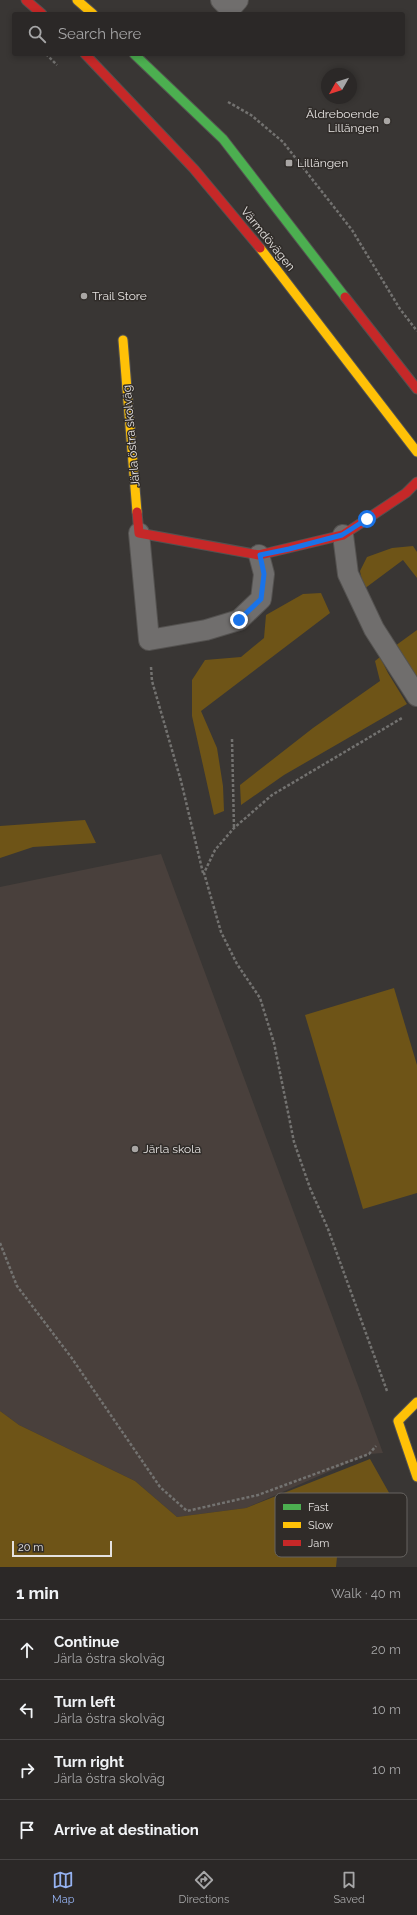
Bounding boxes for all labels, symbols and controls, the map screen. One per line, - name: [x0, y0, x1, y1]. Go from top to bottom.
- search box: [12, 12, 405, 56]
- icon: search: [26, 23, 48, 45]
- text: Search here: [58, 25, 141, 43]
- north arrow: [321, 68, 357, 104]
- place label: Äldreboende Lillängen: [306, 107, 379, 135]
- marker: Äldreboende Lillängen: [382, 116, 392, 126]
- place label: Lillängen: [297, 156, 348, 170]
- marker: Lillängen: [284, 158, 294, 168]
- street label: Värmdövägen: [238, 204, 298, 274]
- place label: Trail Store: [92, 289, 147, 303]
- marker: Trail Store: [79, 291, 89, 301]
- street label: Järla östra skolväg: [120, 384, 142, 488]
- route start: [358, 510, 376, 528]
- route end: [230, 611, 248, 629]
- place label: Järla skola: [143, 1142, 201, 1156]
- marker: Järla skola: [130, 1144, 140, 1154]
- legend: [275, 1493, 407, 1557]
- text: Fast: [308, 1501, 329, 1514]
- text: Slow: [308, 1519, 333, 1532]
- text: Jam: [308, 1537, 329, 1550]
- scale bar: [12, 1539, 112, 1558]
- text: 20 m: [18, 1541, 43, 1554]
- text: 1 min: [16, 1583, 59, 1603]
- text: Walk · 40 m: [331, 1586, 401, 1601]
- text: Continue: [54, 1633, 119, 1651]
- icon: ahead: [16, 1639, 38, 1661]
- text: 20 m: [371, 1642, 401, 1657]
- text: Järla östra skolväg: [54, 1651, 165, 1666]
- text: Turn left: [54, 1693, 115, 1711]
- icon: left: [16, 1699, 38, 1721]
- text: 10 m: [372, 1702, 401, 1717]
- text: Järla östra skolväg: [54, 1711, 165, 1726]
- text: Turn right: [54, 1753, 124, 1771]
- icon: right: [16, 1759, 38, 1781]
- text: 10 m: [372, 1762, 401, 1777]
- text: Järla östra skolväg: [54, 1771, 165, 1786]
- icon: arrive: [16, 1819, 38, 1841]
- text: Arrive at destination: [54, 1821, 199, 1839]
- tab: Map: [52, 1869, 74, 1906]
- tab: Directions: [179, 1869, 229, 1906]
- tab: Saved: [333, 1869, 365, 1906]

